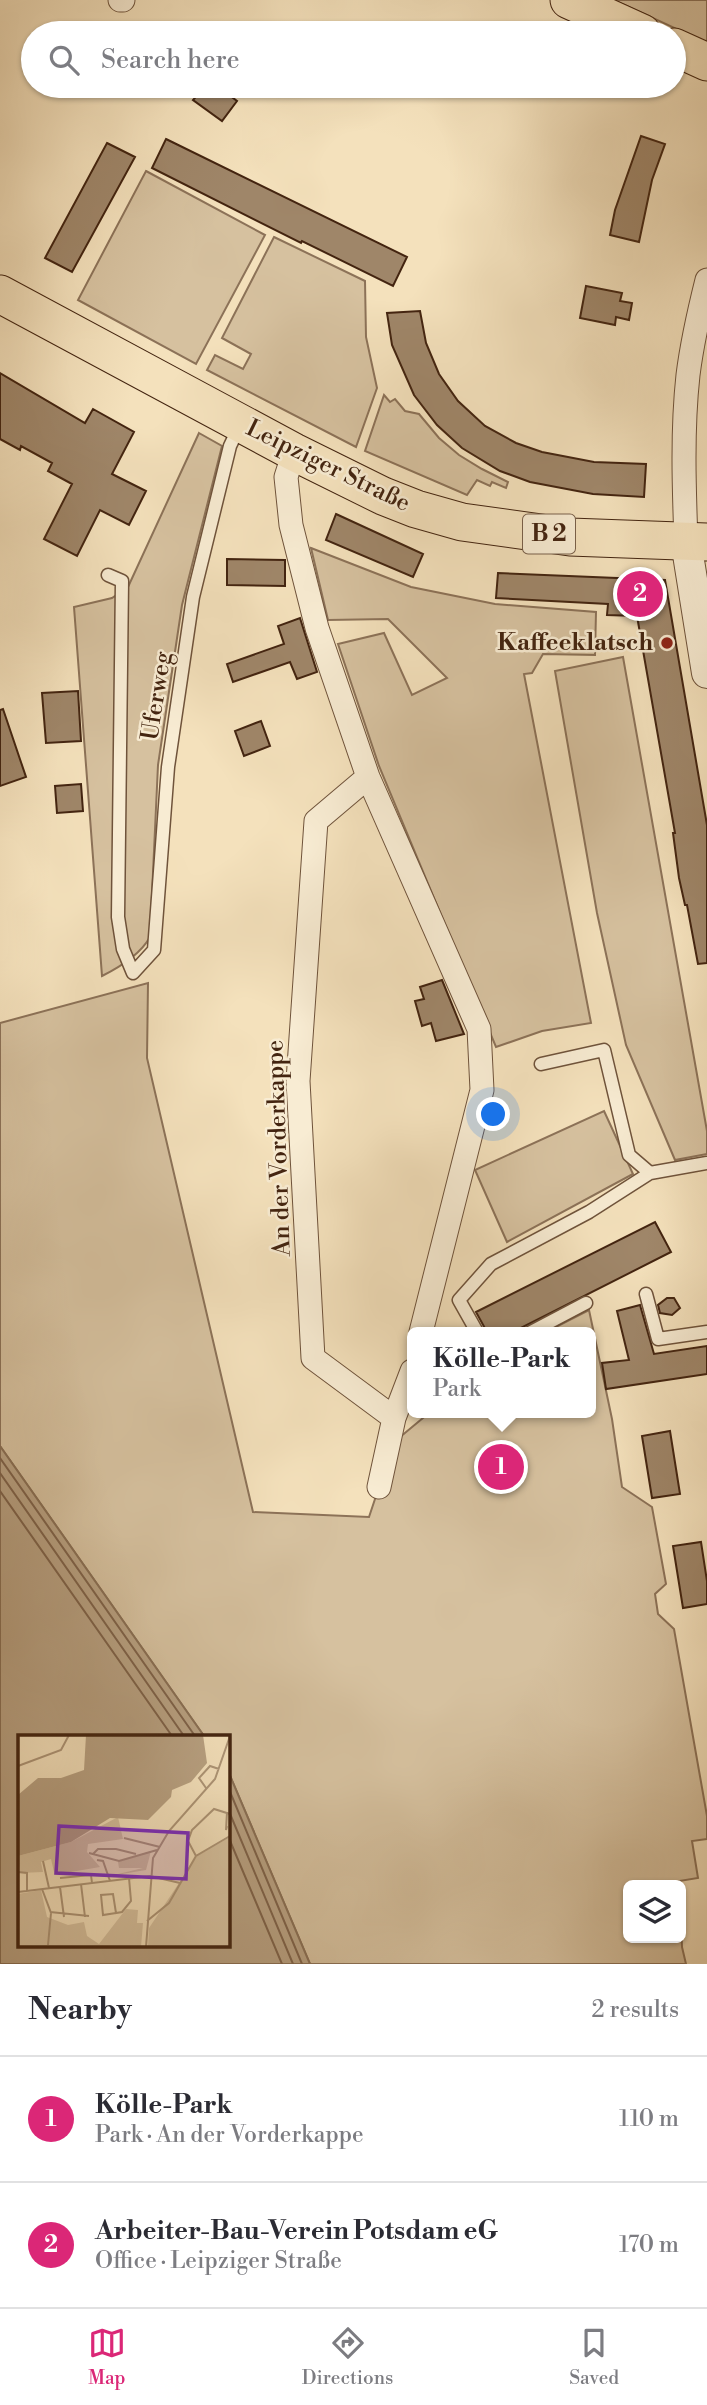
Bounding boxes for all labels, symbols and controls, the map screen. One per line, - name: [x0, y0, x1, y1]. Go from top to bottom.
- search box: [21, 21, 686, 98]
- icon: search: [45, 41, 83, 79]
- text: Search here: [101, 44, 240, 76]
- street label: Leipziger Straße: [241, 413, 415, 519]
- road number: B 2: [523, 514, 575, 554]
- pin: 2: [617, 568, 663, 620]
- place label: Kaffeeklatsch: [497, 628, 653, 658]
- marker: Kaffeeklatsch: [659, 635, 675, 651]
- street label: Uferweg: [135, 649, 179, 743]
- street label: An der Vorderkappe: [260, 1039, 298, 1258]
- your location: [476, 1097, 510, 1131]
- popup: [407, 1327, 596, 1418]
- text: Kölle-Park: [433, 1343, 570, 1375]
- text: Park: [433, 1375, 481, 1403]
- pin: 1: [478, 1441, 524, 1493]
- inset map: [18, 1735, 229, 1946]
- map controls: [623, 1880, 686, 1943]
- button: layers: [623, 1880, 686, 1943]
- text: Nearby: [28, 1991, 132, 2029]
- text: 2 results: [592, 1996, 679, 2024]
- text: Kölle-Park: [95, 2089, 232, 2121]
- text: 1: [45, 2105, 57, 2133]
- text: 110 m: [619, 2105, 679, 2133]
- text: Park · An der Vorderkappe: [95, 2121, 364, 2149]
- text: Arbeiter-Bau-Verein Potsdam eG: [95, 2215, 498, 2247]
- text: 2: [44, 2231, 58, 2259]
- text: 170 m: [619, 2231, 679, 2259]
- text: Office · Leipziger Straße: [95, 2247, 342, 2275]
- tab: Map: [88, 2324, 126, 2390]
- tab: Directions: [302, 2324, 393, 2390]
- tab: Saved: [569, 2324, 619, 2390]

